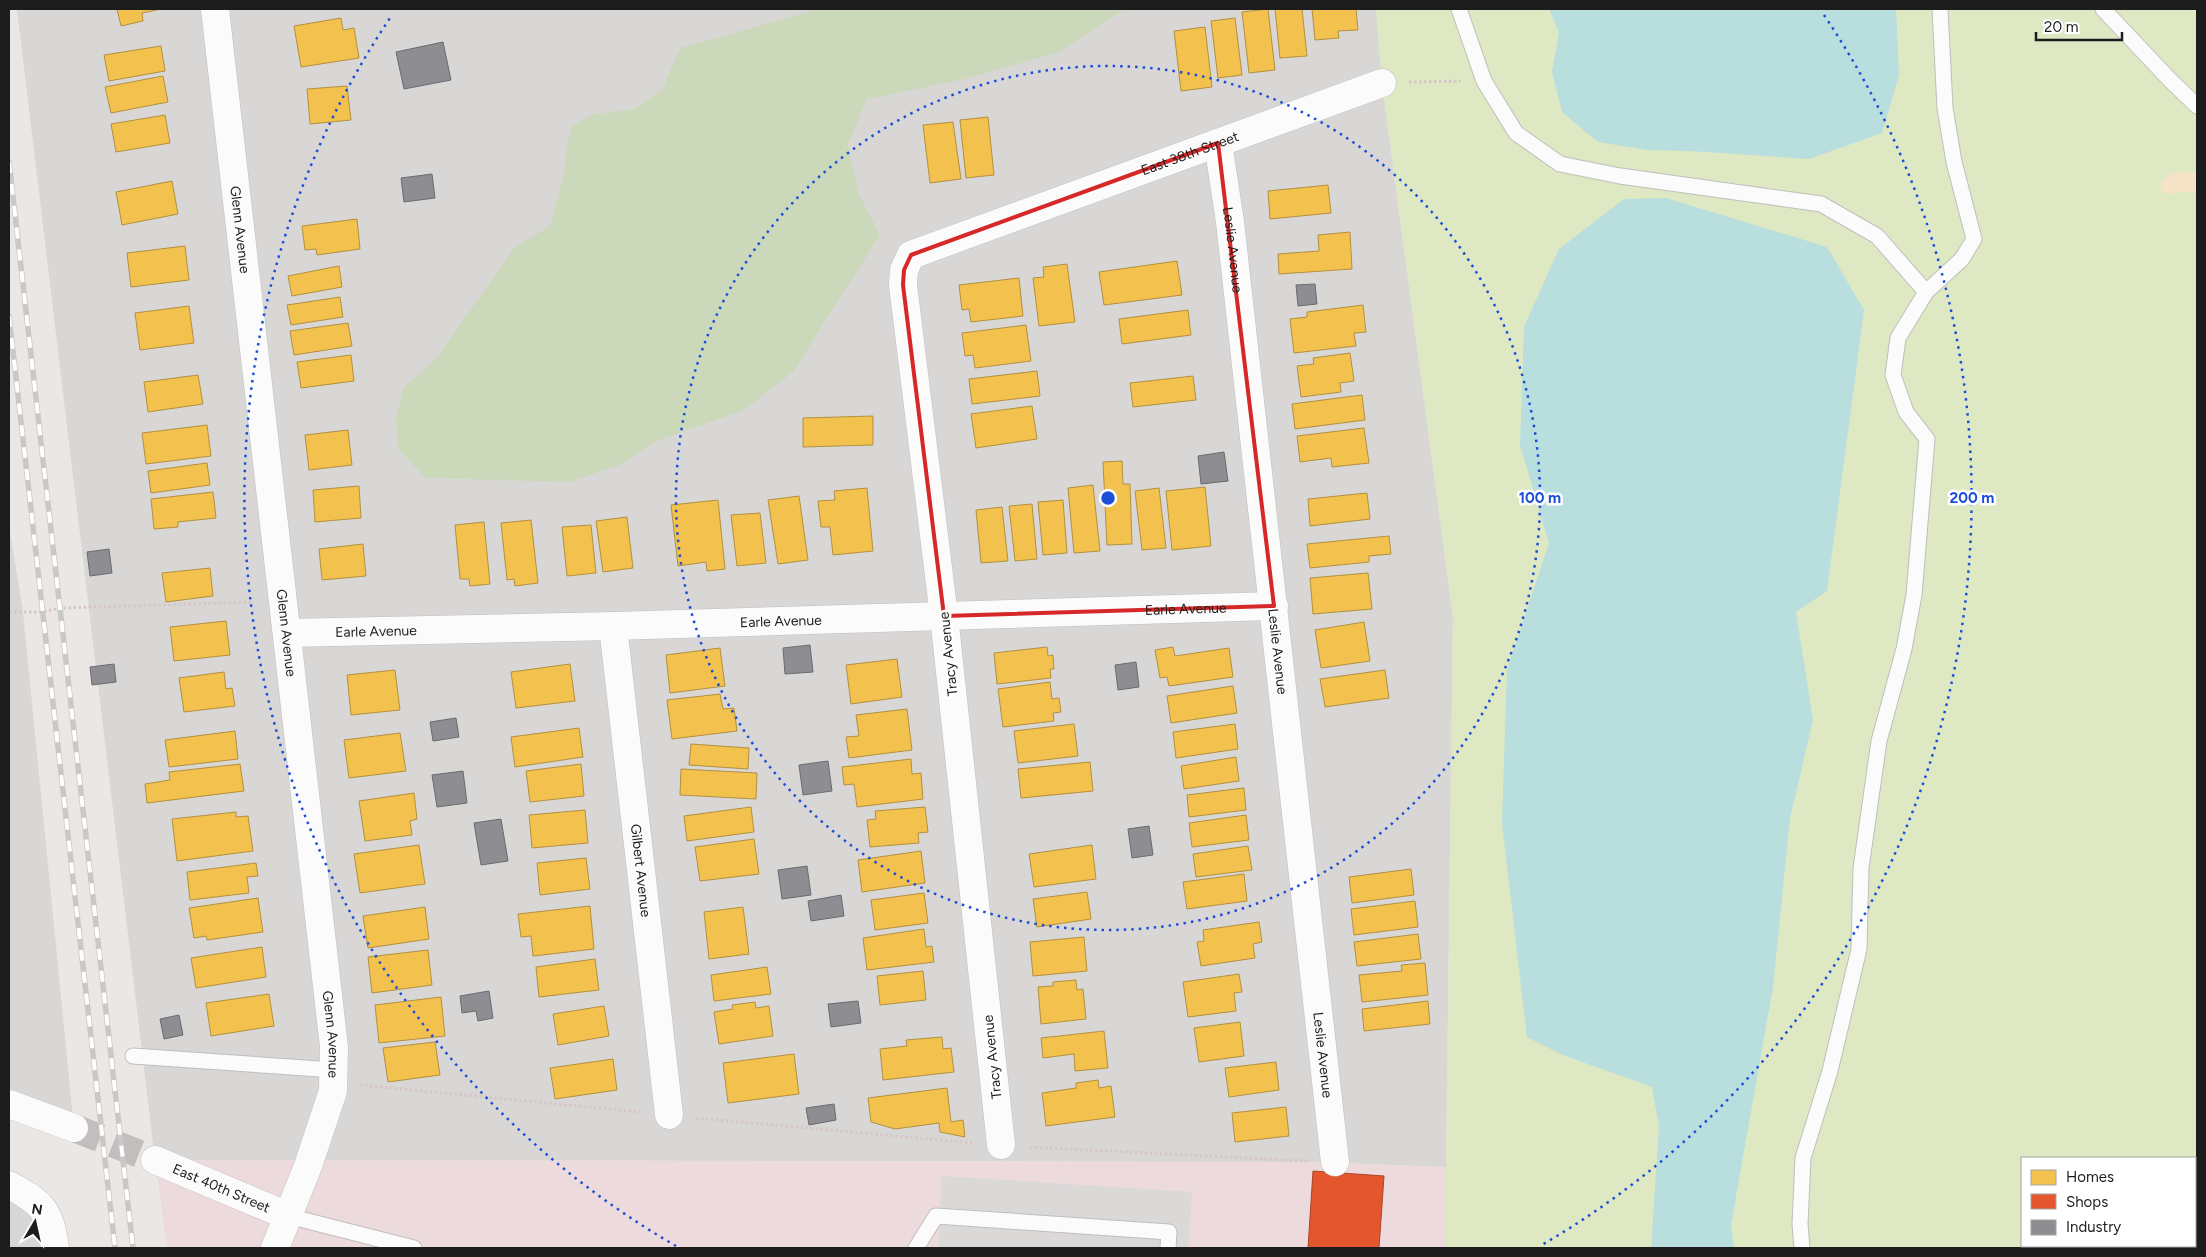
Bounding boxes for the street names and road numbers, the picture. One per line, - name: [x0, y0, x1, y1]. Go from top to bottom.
- street label: East 38th Street: [1139, 128, 1241, 179]
- street label: Glenn Avenue: [226, 185, 253, 275]
- street label: Leslie Avenue: [1219, 206, 1246, 294]
- street label: Glenn Avenue: [273, 588, 300, 678]
- street label: Earle Avenue: [1145, 599, 1227, 619]
- street label: Leslie Avenue: [1264, 608, 1291, 696]
- street label: Tracy Avenue: [936, 611, 961, 697]
- street label: Earle Avenue: [740, 612, 822, 631]
- street label: Earle Avenue: [335, 622, 417, 641]
- street label: Gilbert Avenue: [627, 823, 654, 918]
- street label: Glenn Avenue: [319, 990, 342, 1079]
- street label: Leslie Avenue: [1309, 1011, 1336, 1099]
- street label: Tracy Avenue: [980, 1014, 1005, 1100]
- street label: East 40th Street: [170, 1160, 273, 1216]

